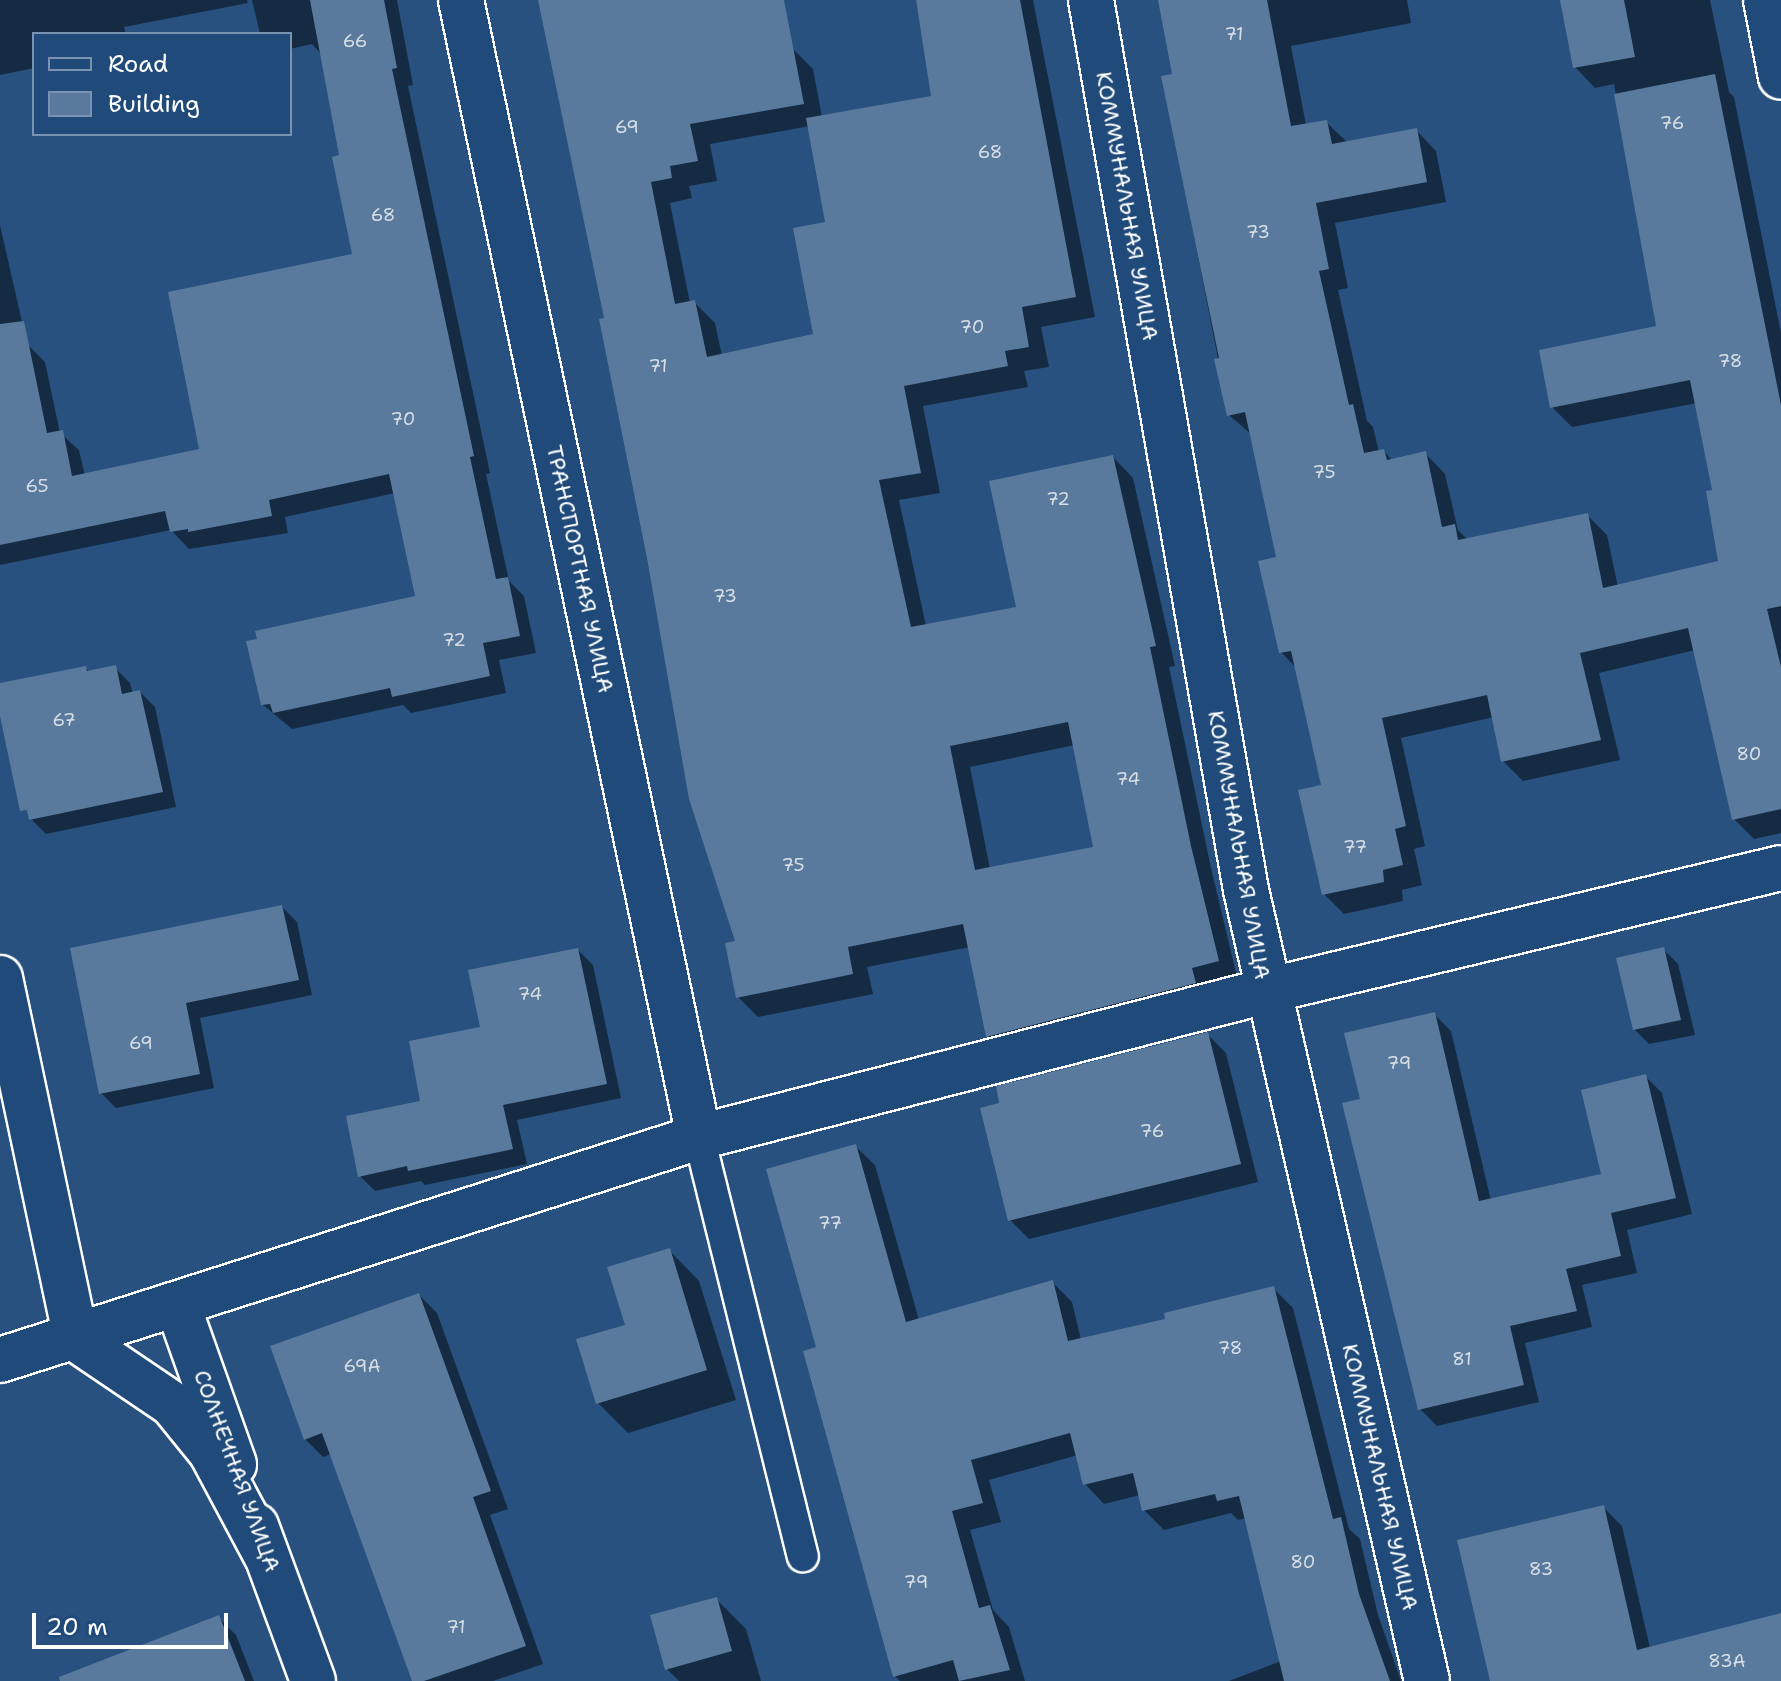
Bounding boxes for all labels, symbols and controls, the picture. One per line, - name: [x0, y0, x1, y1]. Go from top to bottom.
- house number: 71: [1224, 23, 1244, 45]
- house number: 66: [343, 30, 367, 52]
- legend: [32, 32, 292, 136]
- text: Road: [108, 48, 168, 80]
- street label: КОММУНАЛЬНАЯ УЛИЦА: [1090, 69, 1164, 343]
- text: Building: [108, 88, 200, 120]
- house number: 76: [1660, 112, 1684, 134]
- house number: 69: [615, 116, 639, 138]
- house number: 68: [978, 141, 1002, 163]
- house number: 68: [371, 204, 395, 226]
- house number: 73: [1246, 221, 1270, 243]
- house number: 70: [960, 316, 984, 338]
- house number: 78: [1718, 350, 1742, 372]
- house number: 71: [648, 355, 668, 377]
- house number: 70: [391, 408, 415, 430]
- street label: ТРАНСПОРТНАЯ УЛИЦА: [541, 443, 619, 695]
- house number: 75: [1313, 461, 1335, 483]
- house number: 65: [26, 475, 48, 497]
- house number: 72: [1046, 488, 1070, 510]
- house number: 73: [713, 585, 737, 607]
- house number: 72: [442, 629, 466, 651]
- street label: КОММУНАЛЬНАЯ УЛИЦА: [1202, 708, 1276, 982]
- house number: 67: [52, 709, 76, 731]
- house number: 80: [1737, 743, 1761, 765]
- house number: 74: [1116, 768, 1140, 790]
- house number: 77: [1343, 836, 1367, 858]
- house number: 75: [782, 854, 804, 876]
- house number: 74: [518, 983, 542, 1005]
- house number: 69: [129, 1032, 153, 1054]
- house number: 79: [1387, 1052, 1411, 1074]
- house number: 76: [1140, 1120, 1164, 1142]
- house number: 77: [818, 1212, 842, 1234]
- house number: 78: [1218, 1337, 1242, 1359]
- street label: КОММУНАЛЬНАЯ УЛИЦА: [1336, 1341, 1424, 1613]
- house number: 81: [1452, 1348, 1472, 1370]
- house number: 69А: [344, 1355, 380, 1377]
- street label: СОЛНЕЧНАЯ УЛИЦА: [188, 1366, 286, 1576]
- house number: 80: [1291, 1551, 1315, 1573]
- house number: 83: [1529, 1558, 1553, 1580]
- house number: 79: [904, 1571, 928, 1593]
- scale bar: [36, 1597, 232, 1647]
- text: 20 m: [46, 1611, 108, 1643]
- house number: 71: [446, 1616, 466, 1638]
- house number: 83А: [1708, 1650, 1746, 1672]

